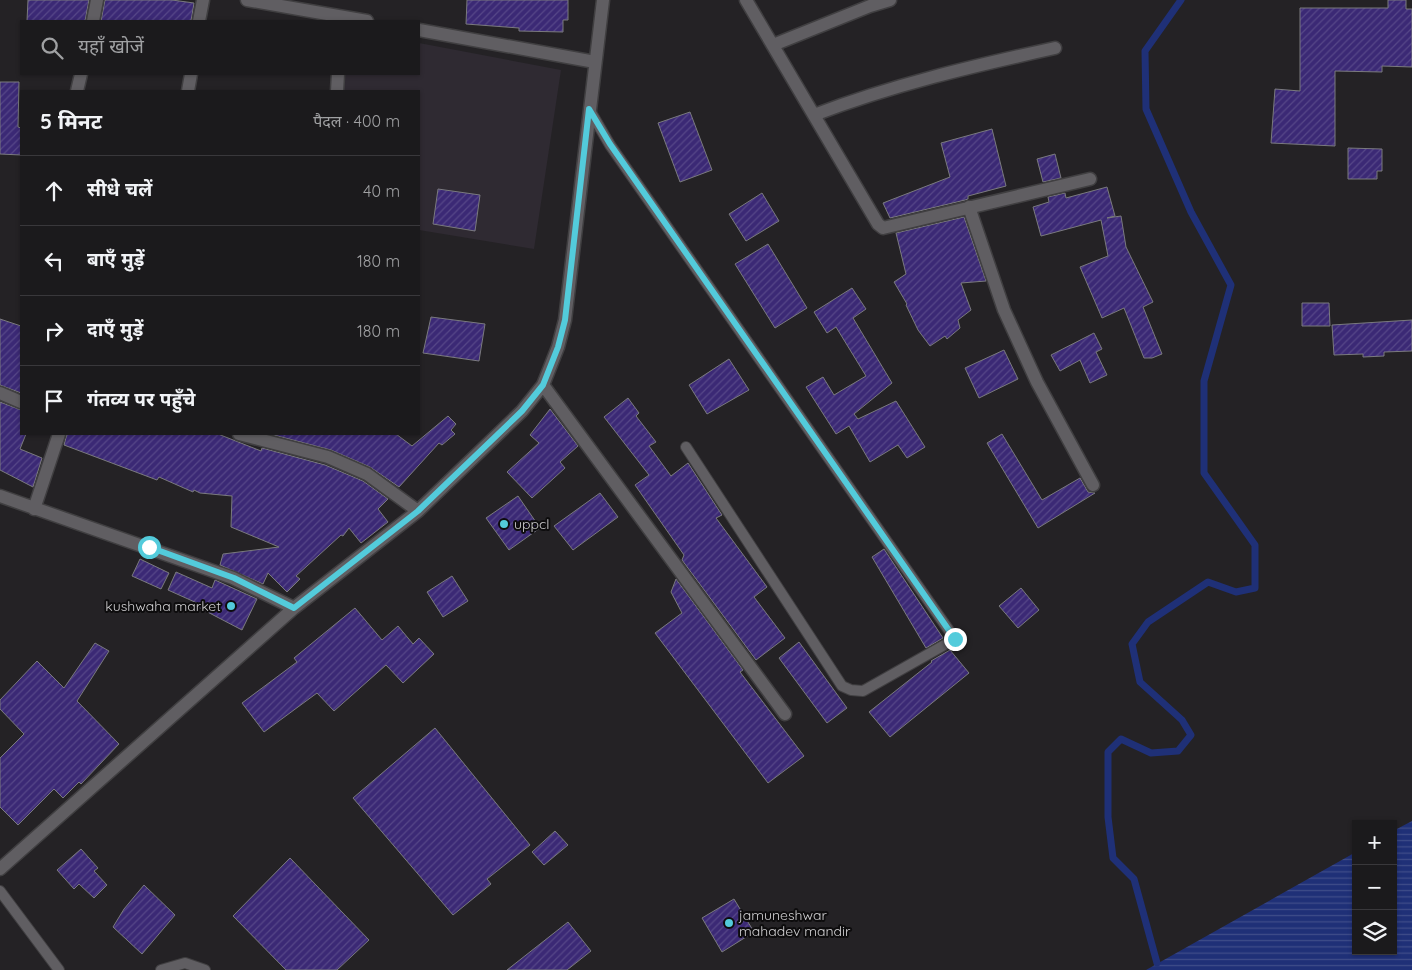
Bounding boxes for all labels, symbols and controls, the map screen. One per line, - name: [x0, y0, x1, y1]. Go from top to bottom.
- search box: [20, 20, 420, 75]
- icon: search: [38, 34, 66, 62]
- text: यहाँ खोजें: [78, 34, 144, 58]
- text: 5 मिनट: [40, 108, 102, 134]
- text: पैदल · 400 m: [313, 111, 400, 131]
- icon: ahead: [40, 177, 68, 205]
- text: सीधे चलें: [87, 177, 152, 201]
- text: 40 m: [363, 181, 400, 201]
- icon: left: [40, 247, 68, 275]
- text: बाएँ मुड़ें: [87, 247, 144, 271]
- text: 180 m: [357, 251, 400, 271]
- icon: right: [40, 317, 68, 345]
- text: दाएँ मुड़ें: [87, 317, 143, 341]
- text: 180 m: [357, 321, 400, 341]
- icon: arrive: [40, 387, 68, 415]
- text: गंतव्य पर पहुँचे: [87, 387, 195, 411]
- place label: uppcl: [514, 515, 549, 533]
- marker: uppcl: [498, 518, 510, 530]
- route start: [138, 536, 161, 559]
- place label: kushwaha market: [105, 597, 221, 615]
- marker: kushwaha market: [225, 600, 237, 612]
- route end: [944, 628, 967, 651]
- map controls: [1352, 820, 1397, 955]
- button: +: [1352, 820, 1397, 865]
- button: −: [1352, 865, 1397, 910]
- place label: jamuneshwar mahadev mandir: [738, 906, 851, 940]
- button: layers: [1352, 910, 1397, 955]
- marker: jamuneshwar mahadev mandir: [723, 917, 735, 929]

